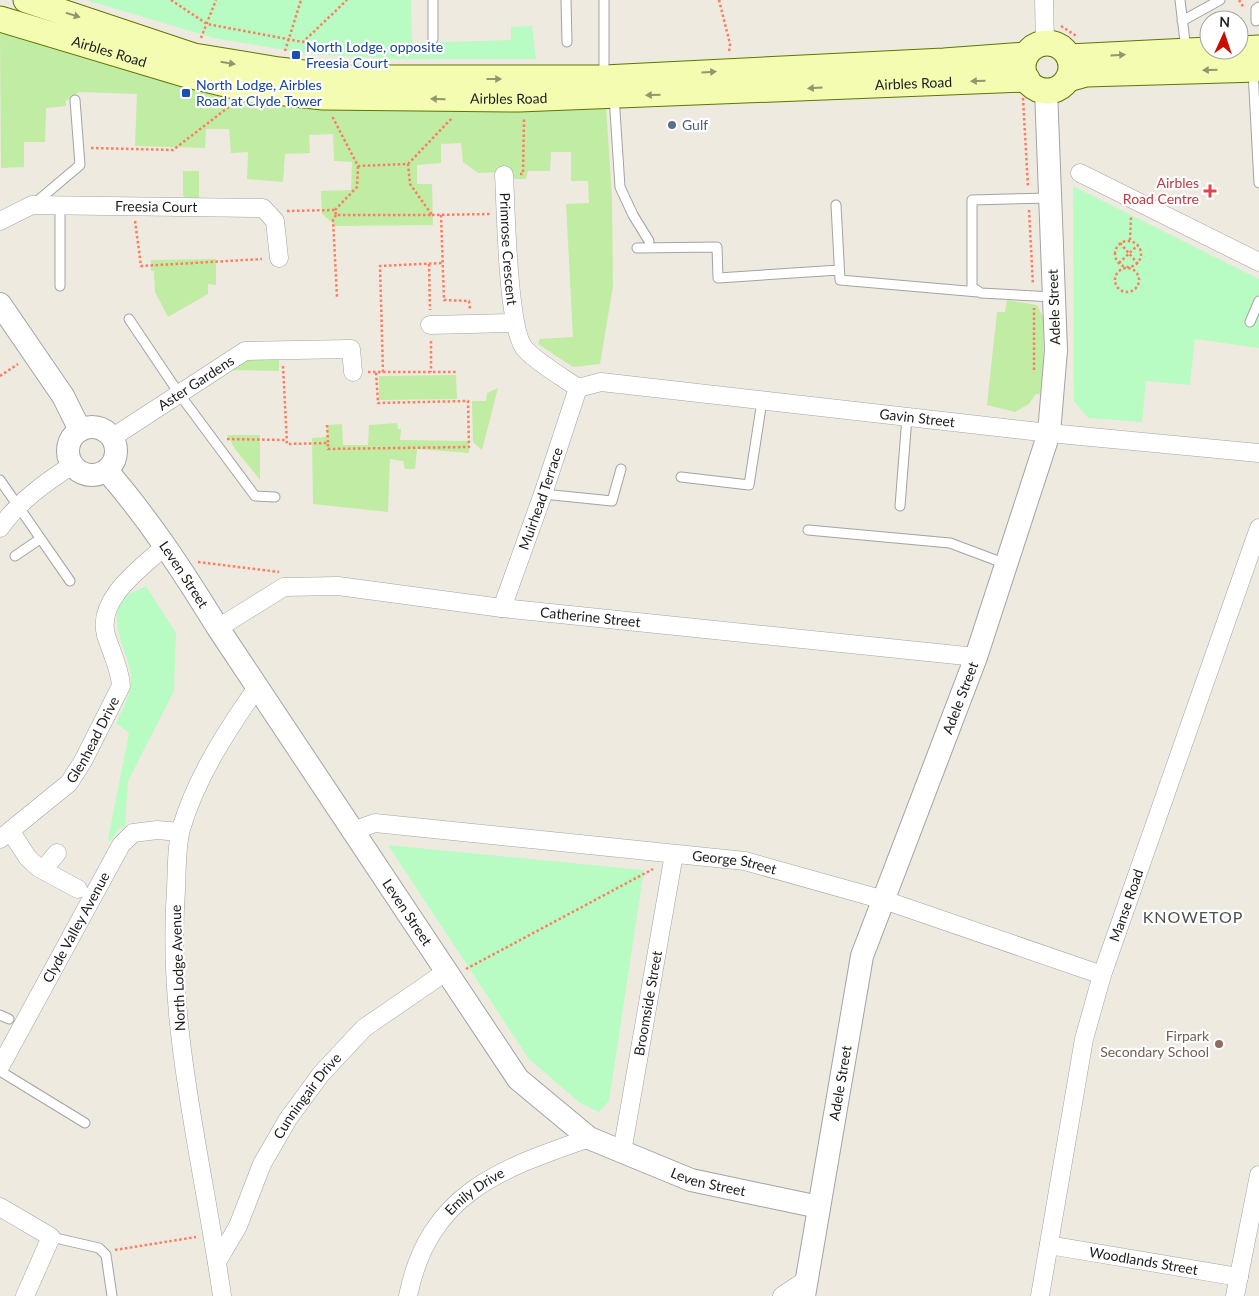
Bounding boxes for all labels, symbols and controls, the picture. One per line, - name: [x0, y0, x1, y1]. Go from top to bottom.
- north arrow: [1199, 10, 1249, 60]
- one-way arrow: [65, 12, 80, 20]
- text: N: [1219, 13, 1231, 30]
- street label: Airbles Road: [70, 32, 149, 70]
- place label: North Lodge, opposite Freesia Court: [306, 38, 443, 71]
- marker: North Lodge, opposite Freesia Court: [290, 49, 302, 61]
- one-way arrow: [1110, 50, 1126, 58]
- one-way arrow: [220, 59, 236, 67]
- one-way arrow: [1202, 67, 1218, 75]
- one-way arrow: [701, 68, 717, 76]
- street label: Airbles Road: [875, 73, 952, 93]
- one-way arrow: [487, 75, 503, 83]
- place label: North Lodge, Airbles Road at Clyde Tower: [196, 76, 322, 109]
- one-way arrow: [970, 77, 986, 85]
- one-way arrow: [807, 85, 823, 93]
- marker: North Lodge, Airbles Road at Clyde Tower: [180, 87, 192, 99]
- street label: Airbles Road: [470, 89, 548, 107]
- one-way arrow: [645, 91, 661, 99]
- one-way arrow: [430, 95, 446, 103]
- place label: Gulf: [682, 116, 708, 133]
- marker: Gulf: [666, 119, 678, 131]
- place label: Airbles Road Centre: [1123, 174, 1199, 207]
- marker: Airbles Road Centre: [1203, 184, 1217, 198]
- street label: Primrose Crescent: [497, 192, 521, 306]
- street label: Freesia Court: [115, 197, 197, 215]
- street label: Adele Street: [1044, 269, 1063, 345]
- street label: Aster Gardens: [154, 352, 237, 414]
- street label: Gavin Street: [879, 405, 956, 430]
- street label: Muirhead Terrace: [515, 445, 566, 552]
- street label: Leven Street: [156, 537, 212, 611]
- street label: Catherine Street: [539, 603, 641, 630]
- street label: Adele Street: [938, 659, 981, 736]
- street label: Glenhead Drive: [62, 694, 122, 786]
- street label: George Street: [691, 847, 779, 877]
- street label: Manse Road: [1105, 867, 1147, 944]
- street label: Clyde Valley Avenue: [39, 869, 113, 986]
- street label: Leven Street: [379, 875, 436, 949]
- street label: North Lodge Avenue: [167, 905, 188, 1031]
- district label: KNOWETOP: [1143, 907, 1243, 926]
- street label: Broomside Street: [630, 949, 665, 1057]
- place label: Firpark Secondary School: [1100, 1027, 1210, 1060]
- marker: Firpark Secondary School: [1213, 1038, 1225, 1050]
- street label: Adele Street: [825, 1044, 855, 1122]
- street label: Cunningair Drive: [269, 1049, 344, 1142]
- street label: Emily Drive: [441, 1164, 507, 1218]
- street label: Leven Street: [668, 1164, 747, 1199]
- street label: Woodlands Street: [1088, 1243, 1199, 1278]

